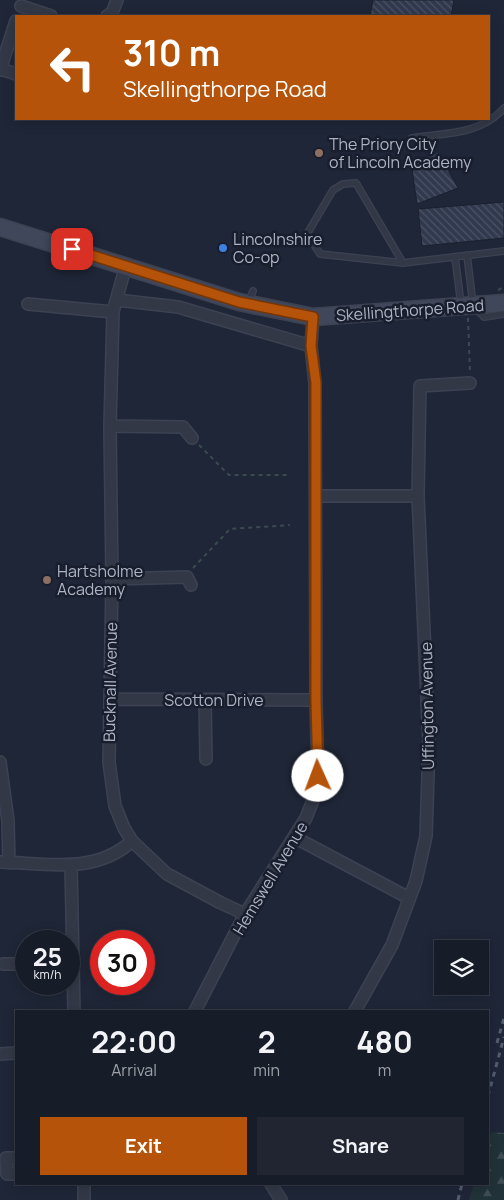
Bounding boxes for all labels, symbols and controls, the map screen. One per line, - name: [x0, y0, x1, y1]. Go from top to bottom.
- text: 310 m: [123, 29, 220, 77]
- icon: left: [40, 35, 105, 100]
- text: Skellingthorpe Road: [123, 74, 327, 104]
- place label: The Priory City of Lincoln Academy: [329, 133, 472, 173]
- marker: The Priory City of Lincoln Academy: [313, 147, 325, 159]
- pin: [51, 228, 93, 270]
- place label: Lincolnshire Co-op: [233, 228, 322, 268]
- icon: arrive: [58, 235, 86, 263]
- marker: Lincolnshire Co-op: [217, 242, 229, 254]
- street label: Skellingthorpe Road: [335, 294, 485, 326]
- place label: Hartsholme Academy: [57, 560, 143, 600]
- marker: Hartsholme Academy: [41, 574, 53, 586]
- street label: Bucknall Avenue: [98, 622, 122, 742]
- street label: Uffington Avenue: [415, 642, 439, 770]
- street label: Scotton Drive: [164, 689, 264, 711]
- position arrow: [291, 749, 343, 801]
- street label: Hemswell Avenue: [227, 817, 313, 939]
- speed limit sign: 30: [90, 930, 155, 995]
- text: 25: [33, 939, 62, 974]
- map controls: [434, 940, 489, 995]
- button: layers: [434, 940, 489, 995]
- text: km/h: [34, 966, 61, 983]
- text: 22:00: [91, 1021, 177, 1062]
- text: 2: [258, 1021, 276, 1062]
- text: 480: [356, 1021, 413, 1062]
- text: Arrival: [111, 1059, 157, 1081]
- text: min: [253, 1059, 280, 1081]
- text: m: [378, 1059, 391, 1081]
- button: Exit: [40, 1117, 247, 1175]
- button: Share: [257, 1117, 464, 1175]

